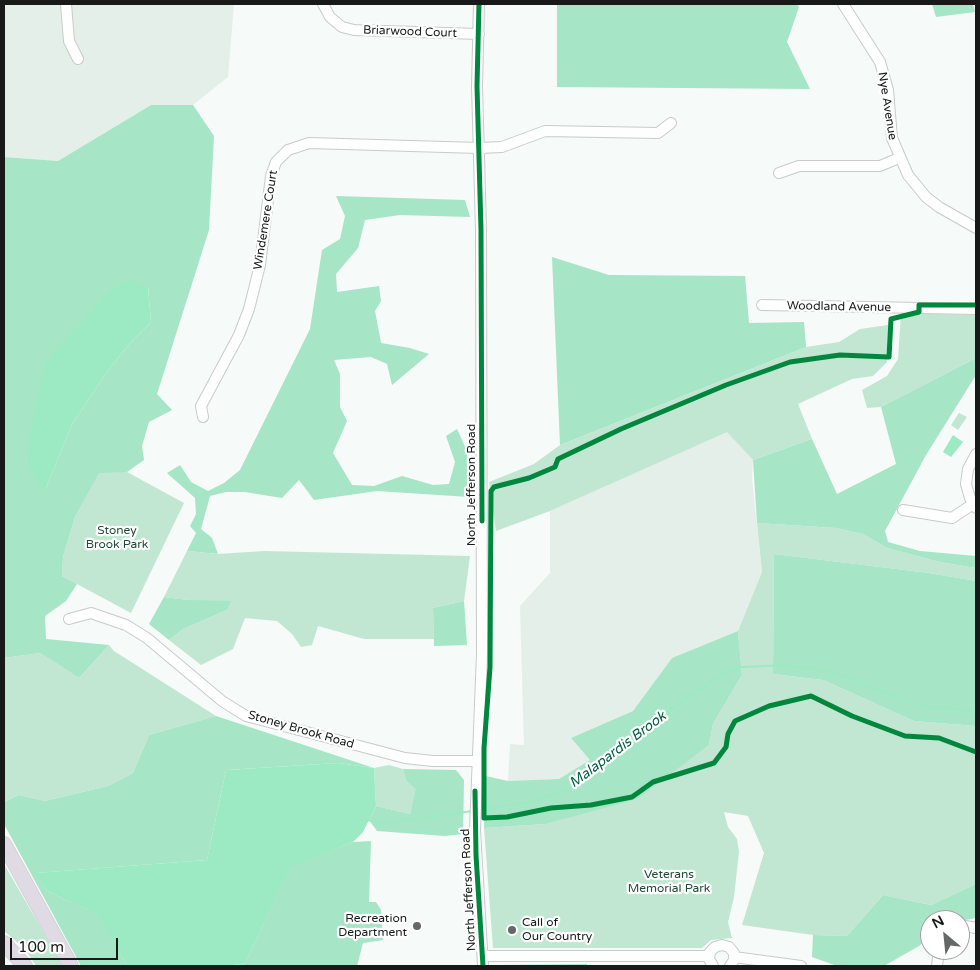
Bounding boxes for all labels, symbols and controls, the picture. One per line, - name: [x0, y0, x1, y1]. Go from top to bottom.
- street label: Briarwood Court: [363, 23, 457, 41]
- street label: Nye Avenue: [875, 71, 899, 141]
- street label: Windemere Court: [251, 169, 281, 271]
- street label: Woodland Avenue: [787, 299, 891, 315]
- street label: North Jefferson Road: [465, 424, 479, 546]
- park label: Stoney Brook Park: [86, 524, 148, 552]
- street label: Stoney Brook Road: [246, 708, 356, 752]
- water label: Malapardis Brook: [566, 708, 670, 792]
- street label: North Jefferson Road: [459, 828, 479, 952]
- park label: Veterans Memorial Park: [628, 868, 710, 896]
- north arrow: [920, 910, 970, 960]
- place label: Recreation Department: [338, 912, 407, 940]
- text: N: [929, 912, 947, 932]
- place label: Call of Our Country: [522, 916, 592, 944]
- marker: Recreation Department: [411, 920, 423, 932]
- marker: Call of Our Country: [506, 924, 518, 936]
- scale bar: [12, 928, 120, 960]
- text: 100 m: [18, 938, 64, 956]

